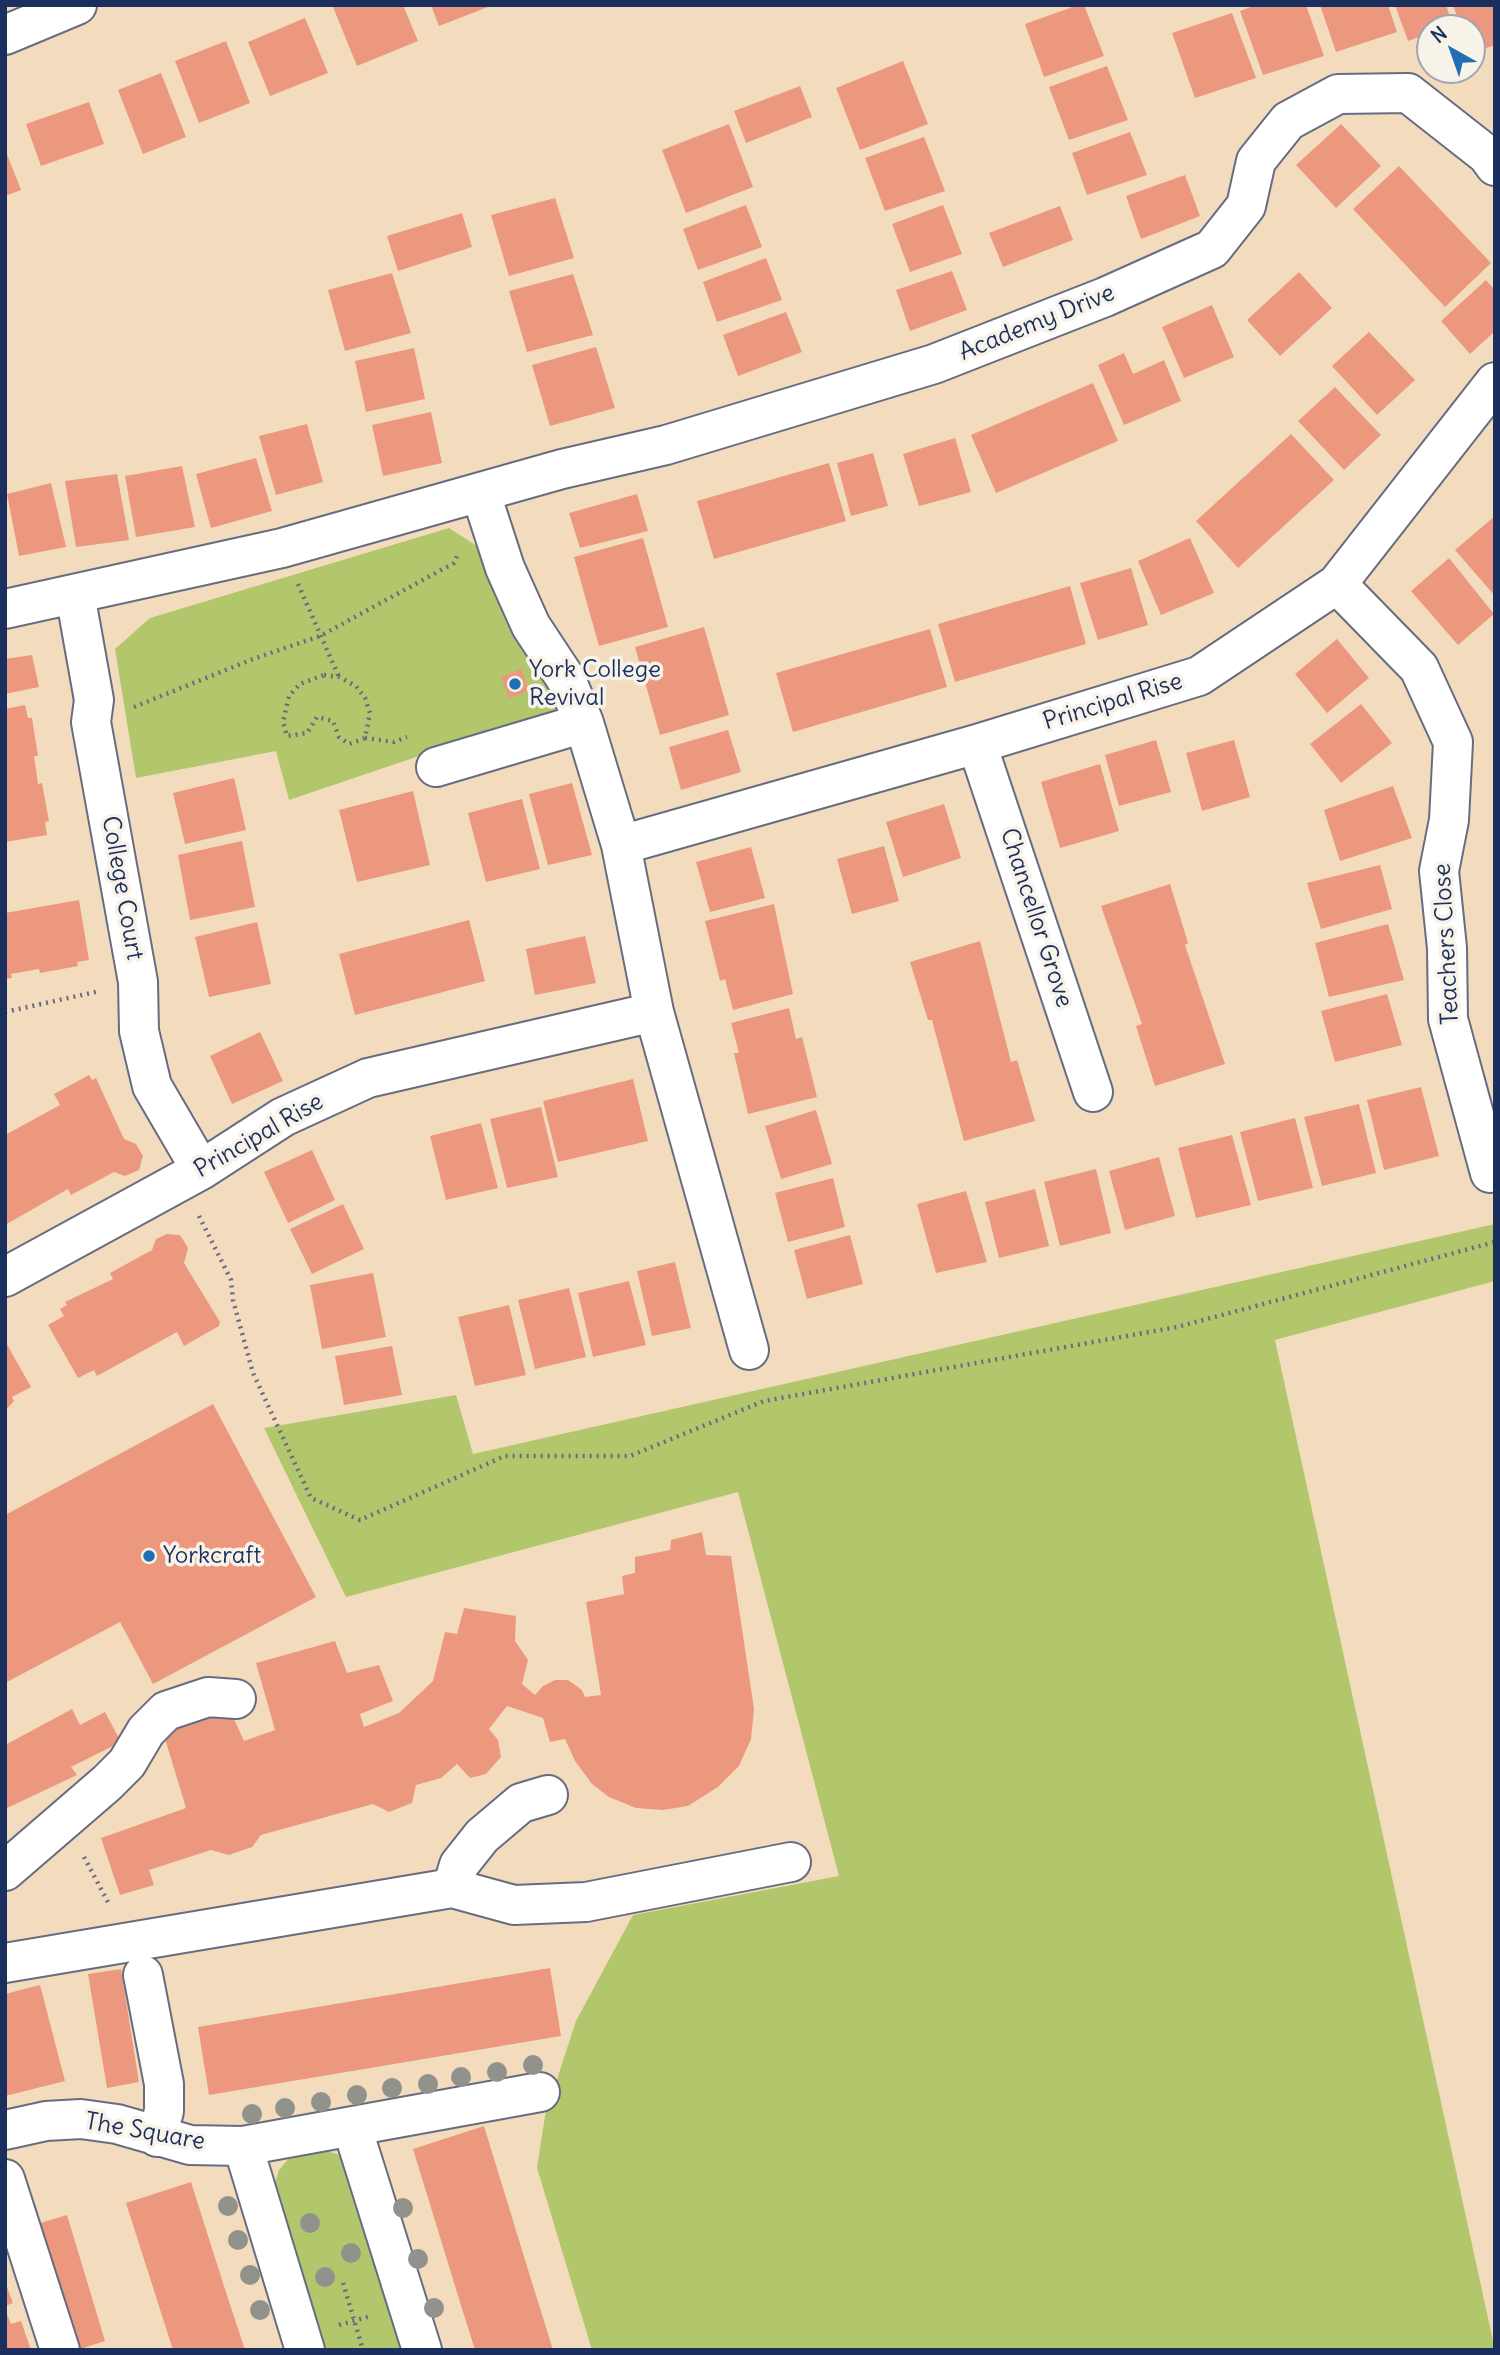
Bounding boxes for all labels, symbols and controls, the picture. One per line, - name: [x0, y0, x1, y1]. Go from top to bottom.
- north arrow: [1416, 14, 1486, 84]
- text: N: [1426, 21, 1452, 48]
- street label: Academy Drive: [955, 279, 1119, 367]
- place label: York College Revival: [529, 656, 661, 712]
- street label: Principal Rise: [1040, 667, 1186, 737]
- marker: York College Revival: [507, 676, 523, 692]
- street label: College Court: [95, 814, 149, 962]
- street label: Chancellor Grove: [993, 825, 1079, 1011]
- street label: Teachers Close: [1428, 863, 1466, 1025]
- street label: Principal Rise: [189, 1088, 329, 1184]
- place label: Yorkcraft: [163, 1542, 261, 1570]
- marker: Yorkcraft: [141, 1548, 157, 1564]
- street label: The Square: [83, 2107, 207, 2157]

